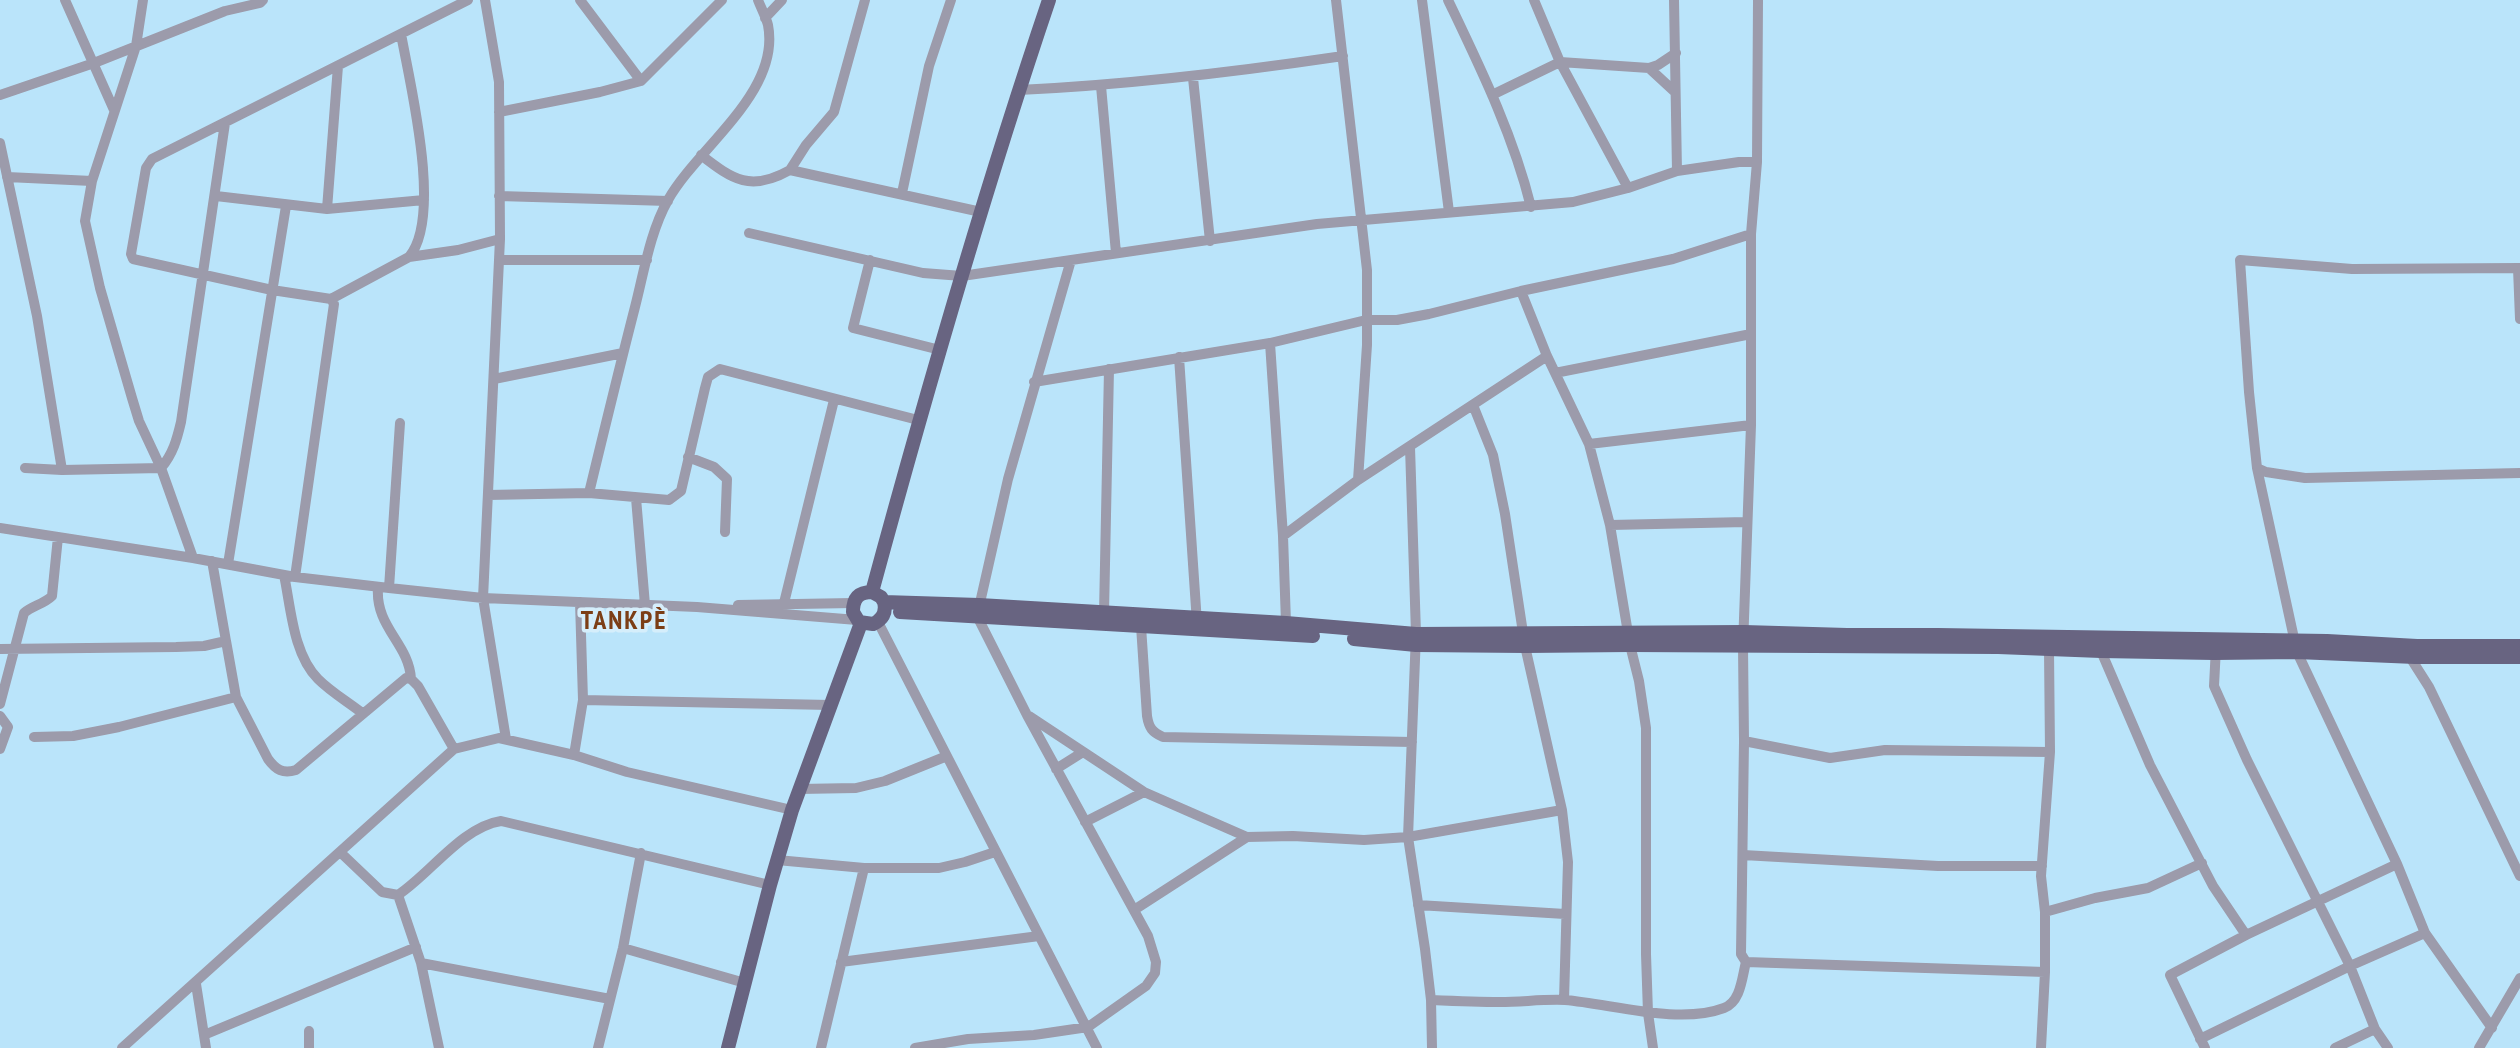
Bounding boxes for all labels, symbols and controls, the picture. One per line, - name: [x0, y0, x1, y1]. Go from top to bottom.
- district label: TANKPÈ: [581, 606, 667, 638]

